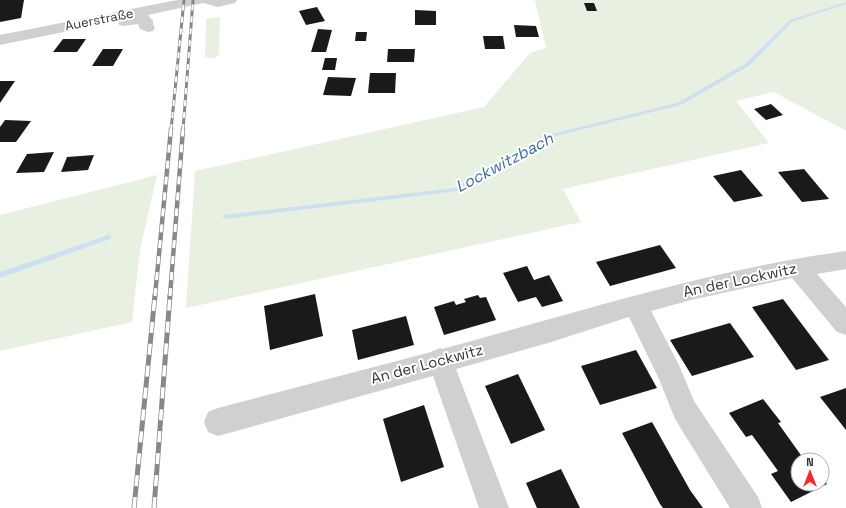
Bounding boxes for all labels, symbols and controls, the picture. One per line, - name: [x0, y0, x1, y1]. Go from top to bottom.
- street label: Auerstraße: [63, 5, 135, 34]
- water label: Lockwitzbach: [452, 127, 558, 197]
- street label: An der Lockwitz: [681, 258, 798, 301]
- street label: An der Lockwitz: [369, 339, 485, 388]
- north arrow: [790, 452, 830, 492]
- text: N: [806, 455, 814, 469]

